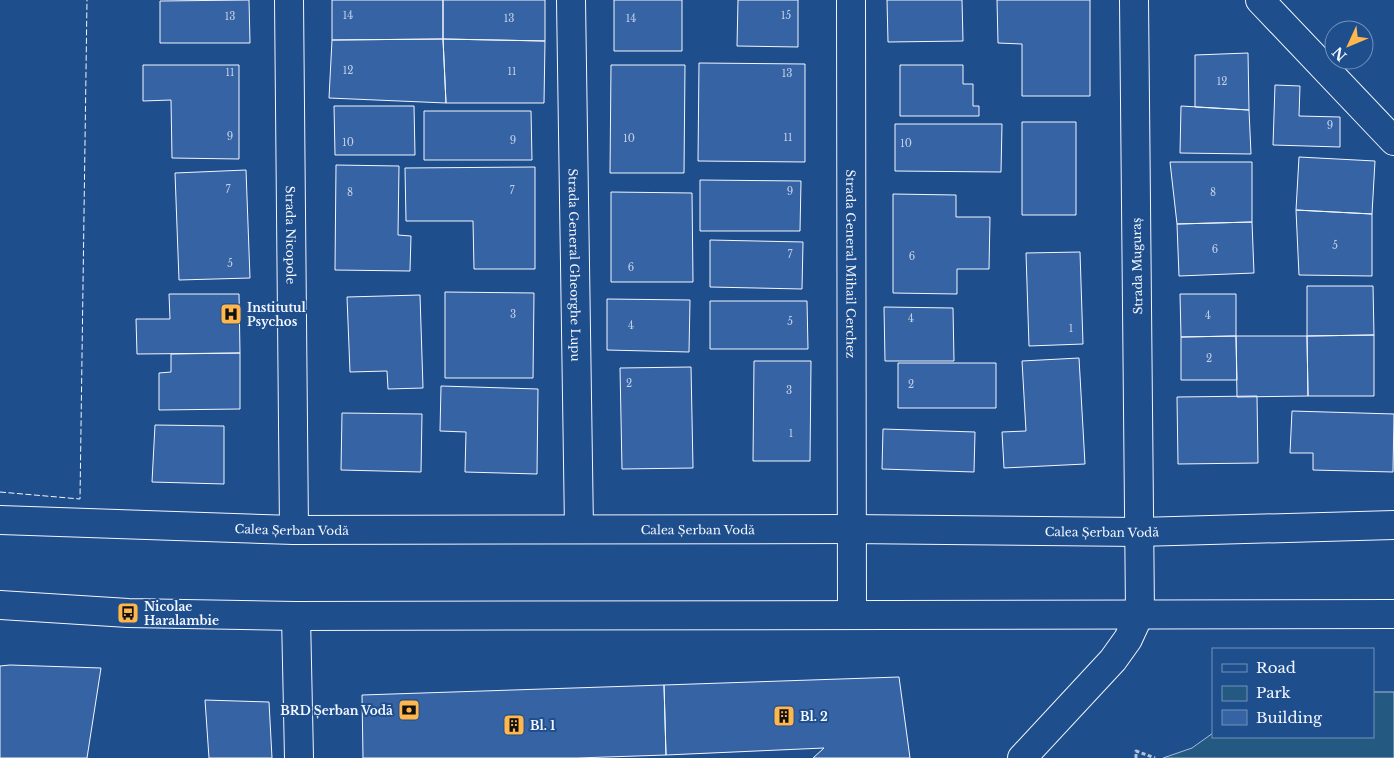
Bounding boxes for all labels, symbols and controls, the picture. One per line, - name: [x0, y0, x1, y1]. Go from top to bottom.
- house number: 14: [343, 9, 353, 22]
- house number: 15: [781, 9, 791, 22]
- house number: 13: [225, 10, 235, 23]
- house number: 13: [504, 12, 514, 25]
- house number: 14: [626, 12, 636, 25]
- north arrow: [1324, 20, 1374, 70]
- text: N: [1329, 43, 1351, 65]
- house number: 12: [343, 64, 353, 77]
- house number: 11: [508, 65, 516, 78]
- house number: 11: [226, 66, 234, 79]
- house number: 13: [782, 67, 792, 80]
- house number: 12: [1217, 75, 1227, 88]
- house number: 9: [1327, 119, 1333, 132]
- house number: 9: [227, 130, 233, 143]
- house number: 11: [784, 131, 792, 144]
- house number: 10: [623, 132, 635, 145]
- house number: 9: [510, 134, 516, 147]
- house number: 10: [342, 136, 354, 149]
- house number: 10: [900, 137, 912, 150]
- street label: Strada General Gheorghe Lupu: [566, 168, 584, 362]
- street label: Strada General Mihail Cerchez: [844, 170, 859, 359]
- house number: 7: [225, 183, 231, 196]
- house number: 7: [509, 184, 515, 197]
- house number: 9: [787, 185, 793, 198]
- street label: Strada Nicopole: [283, 186, 299, 284]
- house number: 8: [347, 186, 353, 199]
- house number: 8: [1210, 186, 1216, 199]
- street label: Strada Muguraș: [1129, 218, 1146, 314]
- house number: 5: [1332, 239, 1338, 252]
- house number: 6: [1212, 243, 1218, 256]
- house number: 7: [787, 248, 793, 261]
- house number: 6: [909, 250, 915, 263]
- house number: 5: [227, 257, 233, 270]
- house number: 6: [628, 261, 634, 274]
- place label: Institutul Psychos: [247, 300, 307, 329]
- hospital icon: Institutul Psychos: [219, 302, 243, 326]
- house number: 3: [510, 308, 516, 321]
- house number: 4: [1205, 309, 1211, 322]
- house number: 4: [908, 312, 914, 325]
- house number: 5: [787, 315, 793, 328]
- house number: 4: [628, 319, 634, 332]
- house number: 1: [1069, 322, 1073, 335]
- house number: 2: [1206, 352, 1212, 365]
- house number: 2: [626, 377, 632, 390]
- house number: 2: [908, 378, 914, 391]
- house number: 3: [786, 384, 792, 397]
- house number: 1: [789, 427, 793, 440]
- street label: Calea Șerban Vodă: [235, 520, 349, 538]
- street label: Calea Șerban Vodă: [641, 522, 755, 538]
- street label: Calea Șerban Vodă: [1045, 524, 1159, 540]
- place label: Nicolae Haralambie: [144, 599, 219, 628]
- bus stop icon: Nicolae Haralambie: [116, 601, 140, 625]
- legend: [1212, 648, 1374, 738]
- text: Road: [1256, 658, 1296, 677]
- text: Park: [1256, 683, 1292, 702]
- bank icon: BRD Șerban Vodă: [397, 698, 421, 722]
- place label: BRD Șerban Vodă: [280, 703, 393, 719]
- building icon: Bl. 2: [772, 704, 796, 728]
- text: Building: [1256, 708, 1323, 727]
- place label: Bl. 2: [800, 709, 828, 724]
- building icon: Bl. 1: [502, 713, 526, 737]
- place label: Bl. 1: [530, 718, 555, 733]

